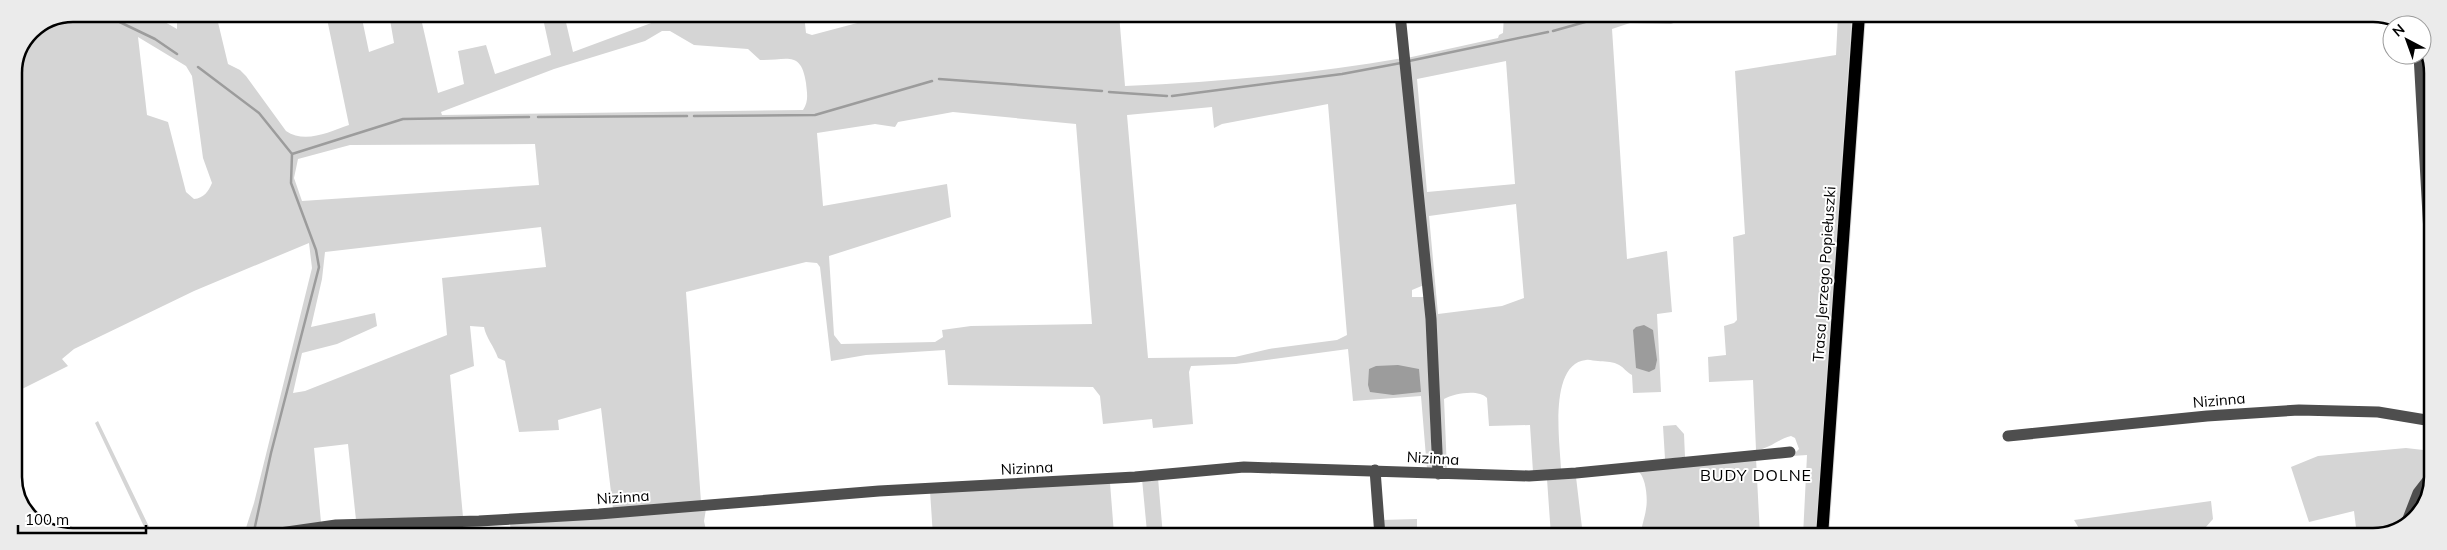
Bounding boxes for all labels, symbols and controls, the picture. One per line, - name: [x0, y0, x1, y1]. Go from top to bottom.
- north arrow: [2382, 15, 2432, 65]
- text: N: [2389, 20, 2408, 40]
- street label: Trasa Jerzego Popiełuszki: [1808, 186, 1840, 362]
- street label: Nizinna: [2192, 388, 2246, 412]
- street label: Nizinna: [1406, 447, 1460, 469]
- street label: Nizinna: [1000, 457, 1054, 479]
- district label: BUDY DOLNE: [1700, 465, 1812, 485]
- street label: Nizinna: [596, 486, 650, 508]
- scale bar: [18, 502, 145, 534]
- text: 100 m: [25, 510, 69, 529]

